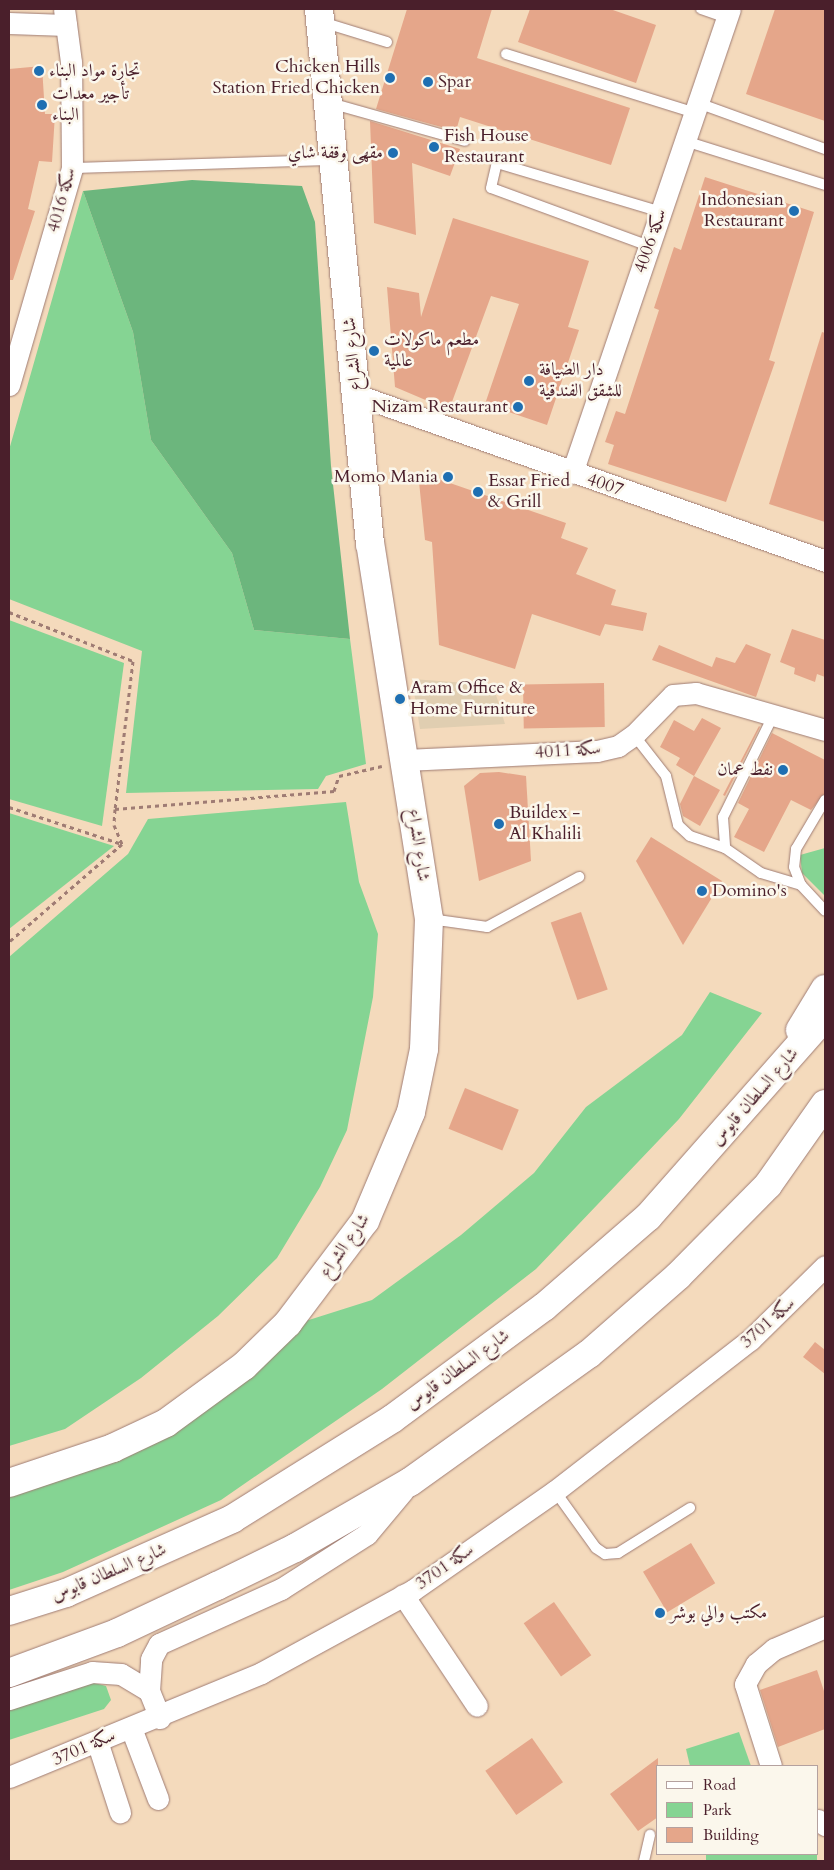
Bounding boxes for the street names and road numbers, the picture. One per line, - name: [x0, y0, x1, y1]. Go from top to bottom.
- street label: سكة 4016: [43, 165, 81, 235]
- street label: سكة 4006: [630, 206, 672, 276]
- street label: شارع الشراع: [339, 316, 367, 392]
- street label: 4007: [584, 469, 626, 501]
- street label: سكة 4011: [534, 738, 602, 764]
- street label: شارع الشراع: [402, 807, 434, 883]
- street label: شارع السلطان قابوس: [707, 1044, 803, 1150]
- street label: شارع الشراع: [315, 1210, 375, 1282]
- street label: سكة 3701: [736, 1293, 800, 1353]
- street label: شارع السلطان قابوس: [402, 1325, 514, 1415]
- street label: شارع السلطان قابوس: [48, 1539, 170, 1607]
- street label: سكة 3701: [412, 1539, 478, 1595]
- street label: سكة 3701: [49, 1725, 119, 1771]

